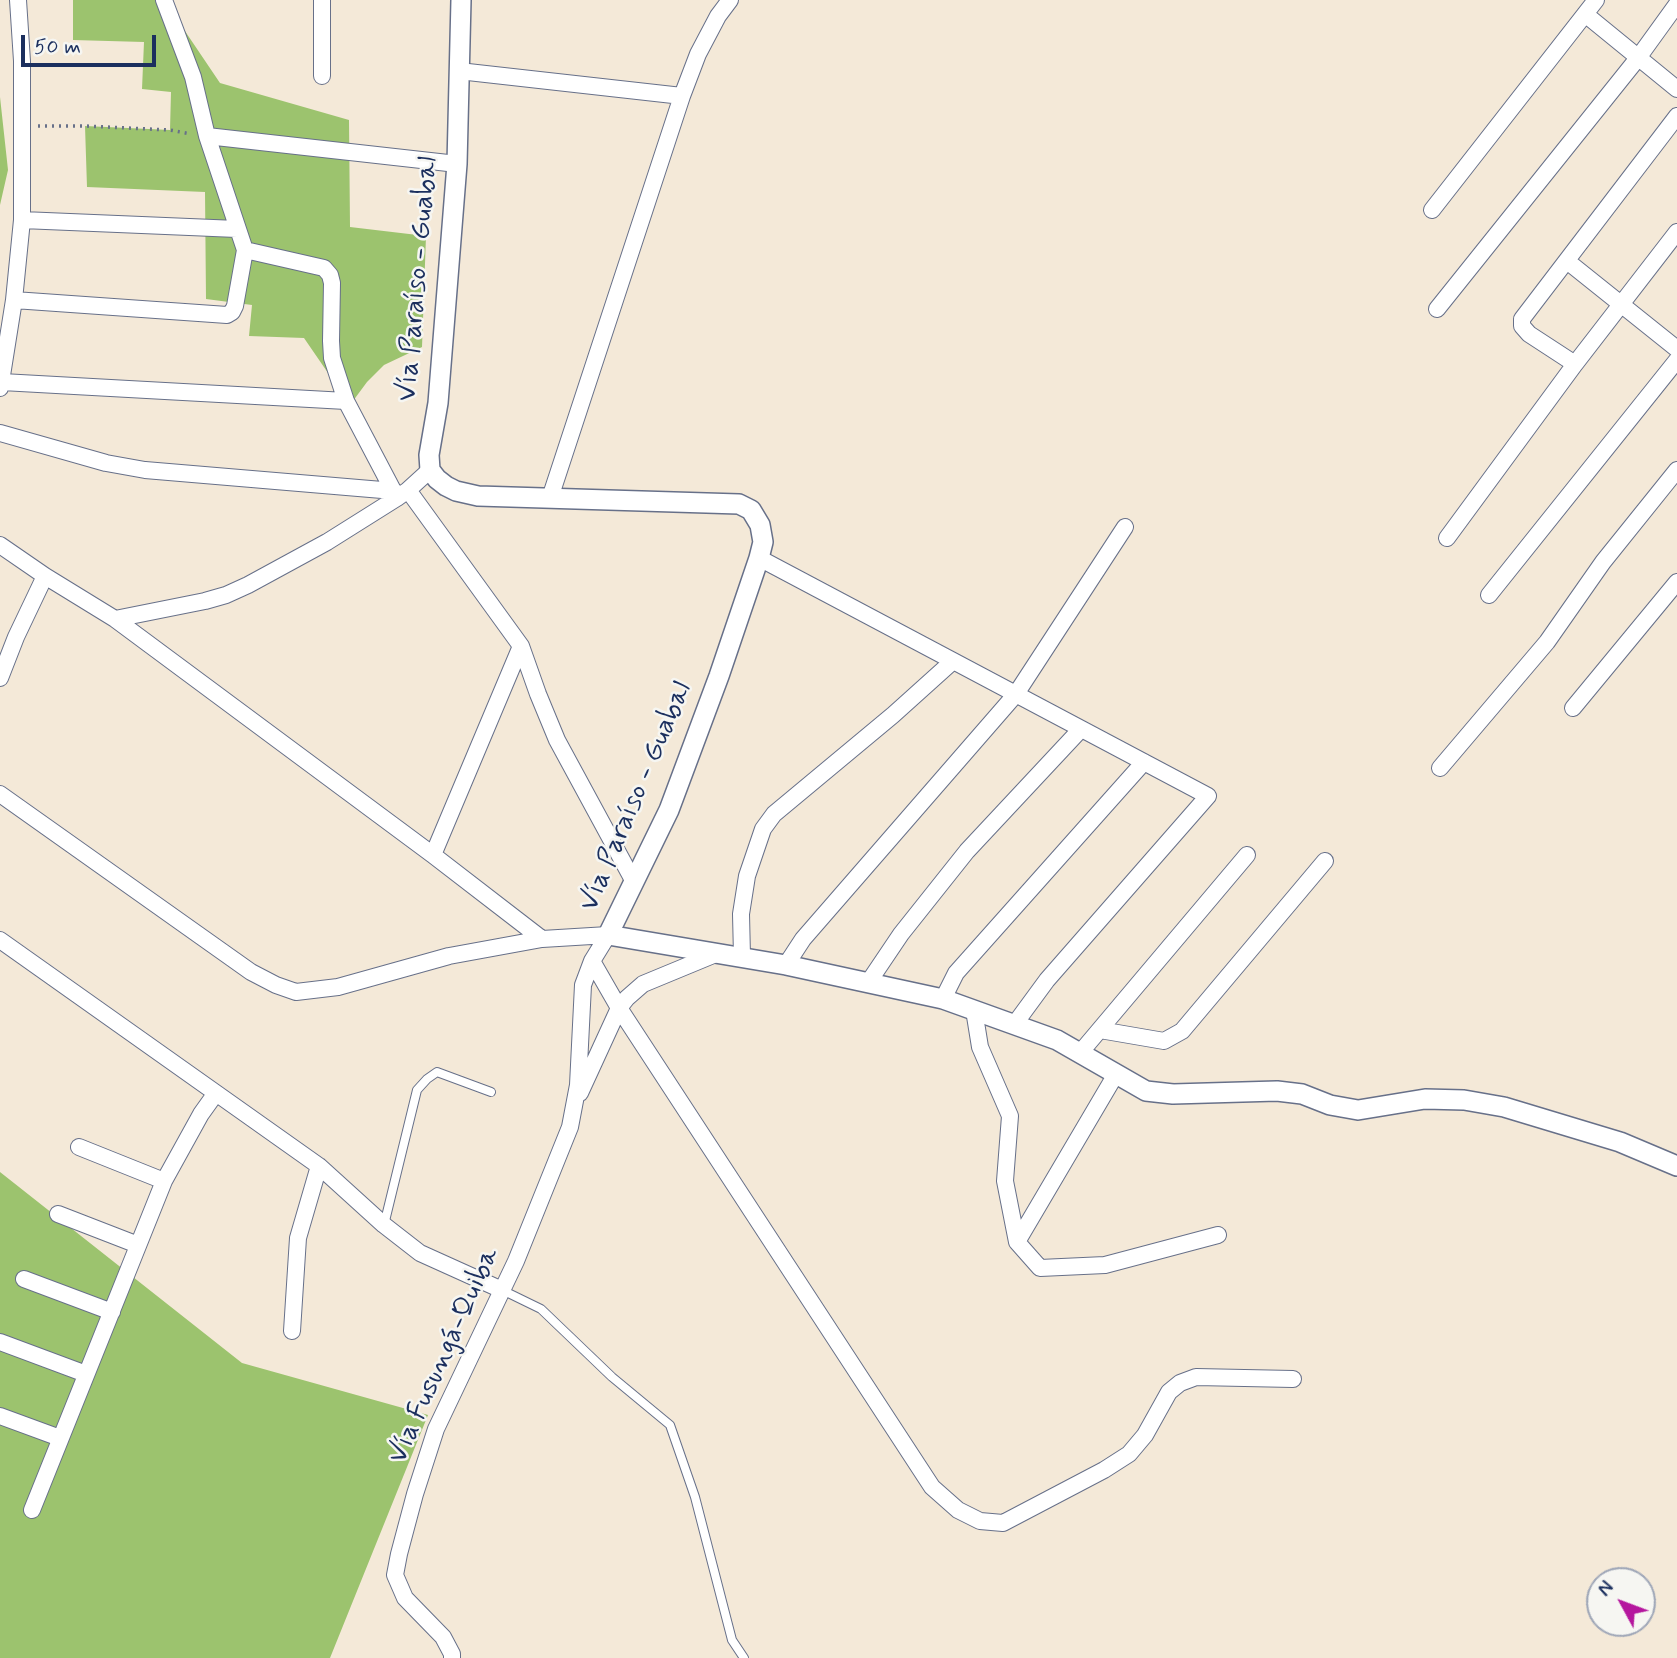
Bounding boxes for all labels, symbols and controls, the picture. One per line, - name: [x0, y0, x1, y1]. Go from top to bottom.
- scale bar: [24, 21, 159, 65]
- text: 50 m: [34, 33, 81, 61]
- street label: Vía Paraíso - Guabal: [392, 155, 446, 403]
- street label: Vía Paraíso - Guabal: [574, 677, 700, 917]
- street label: Vía Fusungá-Quiba: [382, 1243, 508, 1469]
- north arrow: [1586, 1567, 1656, 1637]
- text: N: [1593, 1576, 1620, 1602]

